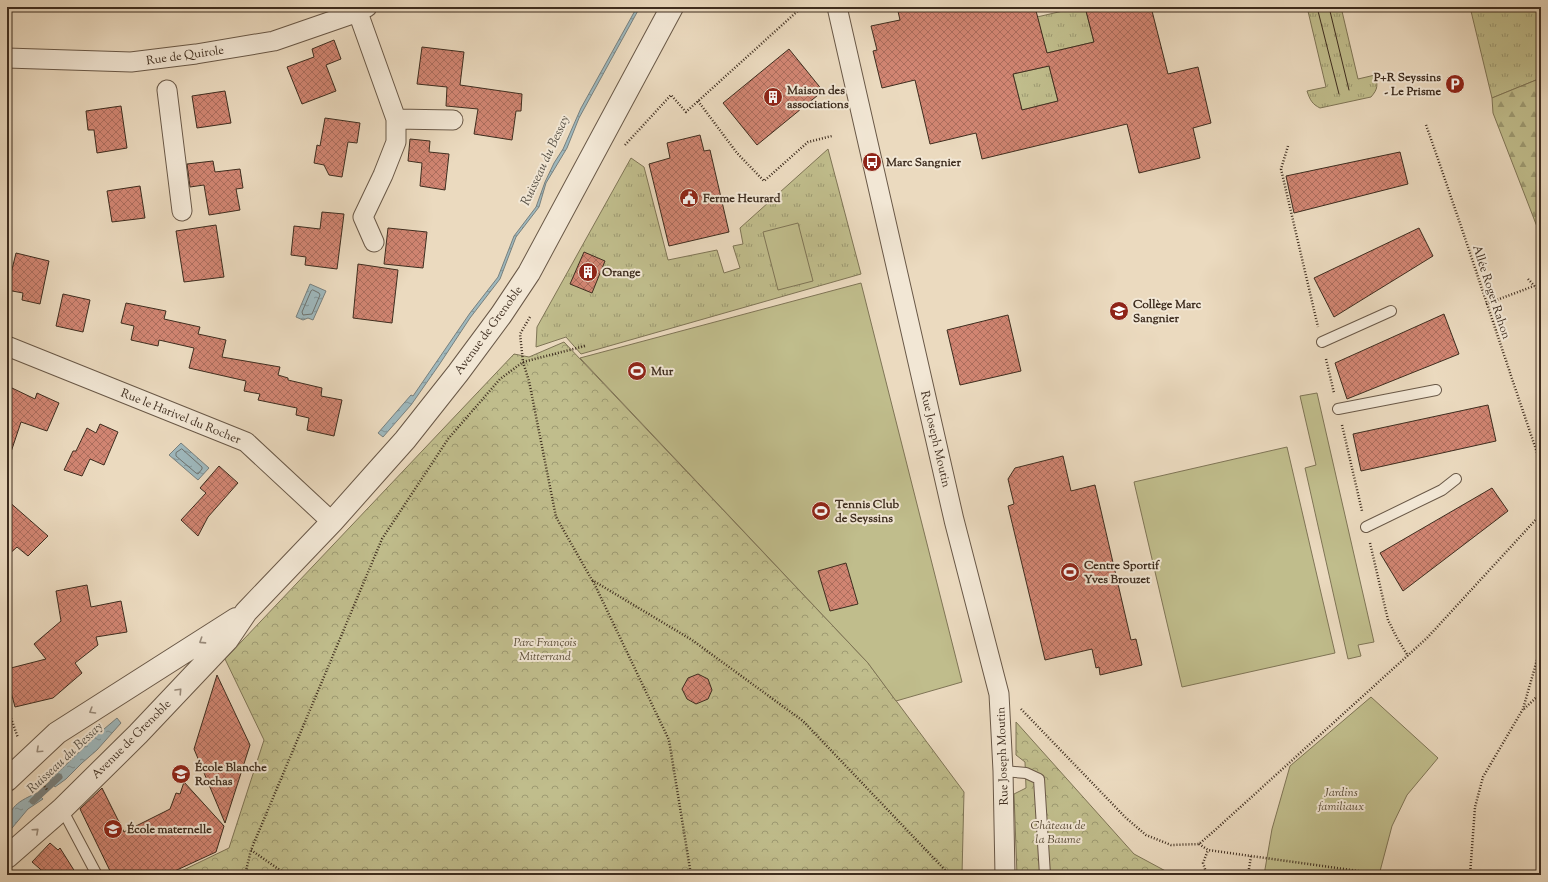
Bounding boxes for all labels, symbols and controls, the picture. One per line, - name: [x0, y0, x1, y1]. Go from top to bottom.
- street label: Rue de Quirole: [145, 42, 226, 70]
- place label: P+R Seyssins - Le Prisme: [1373, 69, 1441, 101]
- parking icon: P+R Seyssins - Le Prisme: [1444, 73, 1466, 95]
- place label: Maison des associations: [786, 82, 849, 114]
- building icon: Maison des associations: [762, 86, 784, 108]
- water label: Ruisseau du Bessay: [517, 113, 575, 209]
- bus stop icon: Marc Sangnier: [861, 151, 883, 173]
- place label: Marc Sangnier: [885, 154, 961, 172]
- public building icon: Ferme Heurard: [678, 187, 700, 209]
- place label: Ferme Heurard: [702, 190, 781, 208]
- street label: Allée Roger Rahon: [1467, 243, 1515, 342]
- building icon: Orange: [577, 261, 599, 283]
- place label: Orange: [602, 264, 641, 282]
- street label: Avenue de Grenoble: [450, 282, 528, 379]
- place label: Collège Marc Sangnier: [1133, 296, 1202, 328]
- school or university icon: Collège Marc Sangnier: [1108, 300, 1130, 322]
- sports icon: Mur: [626, 360, 648, 382]
- place label: Mur: [650, 363, 674, 381]
- street label: Rue le Harivel du Rocher: [118, 385, 244, 449]
- street label: Rue Joseph Moutin: [915, 389, 955, 489]
- place label: Tennis Club de Seyssins: [834, 496, 900, 528]
- sports icon: Tennis Club de Seyssins: [810, 500, 832, 522]
- place label: Centre Sportif Yves Brouzet: [1083, 557, 1160, 589]
- sports icon: Centre Sportif Yves Brouzet: [1059, 561, 1081, 583]
- park label: Parc François Mitterrand: [513, 634, 577, 666]
- one-way arrow: [199, 636, 206, 644]
- one-way arrow: [174, 688, 181, 696]
- street label: Avenue de Grenoble: [88, 696, 176, 784]
- one-way arrow: [89, 706, 96, 713]
- street label: Rue Joseph Moutin: [992, 706, 1014, 806]
- water label: Ruisseau du Bessay: [24, 719, 107, 798]
- one-way arrow: [36, 745, 44, 752]
- place label: École Blanche Rochas: [194, 759, 267, 791]
- school or university icon: École Blanche Rochas: [170, 763, 192, 785]
- park label: Jardins familiaux: [1317, 784, 1364, 816]
- park label: Château de la Baume: [1031, 817, 1086, 849]
- school or university icon: École maternelle: [102, 818, 124, 840]
- place label: École maternelle: [126, 821, 212, 839]
- one-way arrow: [31, 829, 39, 836]

